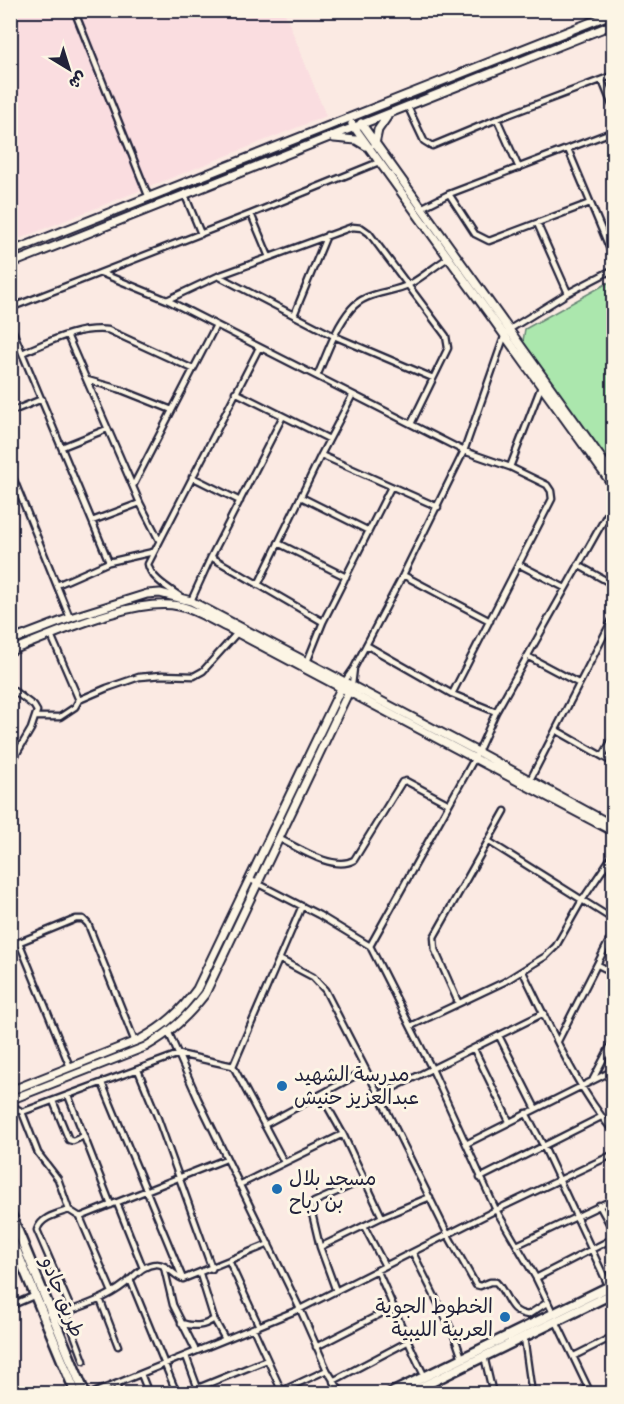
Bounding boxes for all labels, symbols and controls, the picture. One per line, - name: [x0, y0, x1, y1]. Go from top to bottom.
- north arrow: [39, 39, 99, 99]
- text: ش: [65, 68, 91, 93]
- place label: مدرسة الشهيد عبدالعزيز حنيش: [294, 1062, 419, 1109]
- marker: مدرسة الشهيد عبدالعزيز حنيش: [275, 1079, 289, 1093]
- place label: مسجد بلال بن رباح: [289, 1166, 376, 1214]
- marker: مسجد بلال بن رباح: [270, 1182, 284, 1196]
- street label: طريق جادو: [35, 1251, 90, 1341]
- place label: الخطوط الجوية العربية الليبية: [375, 1294, 493, 1341]
- marker: الخطوط الجوية العربية الليبية: [498, 1310, 512, 1324]

